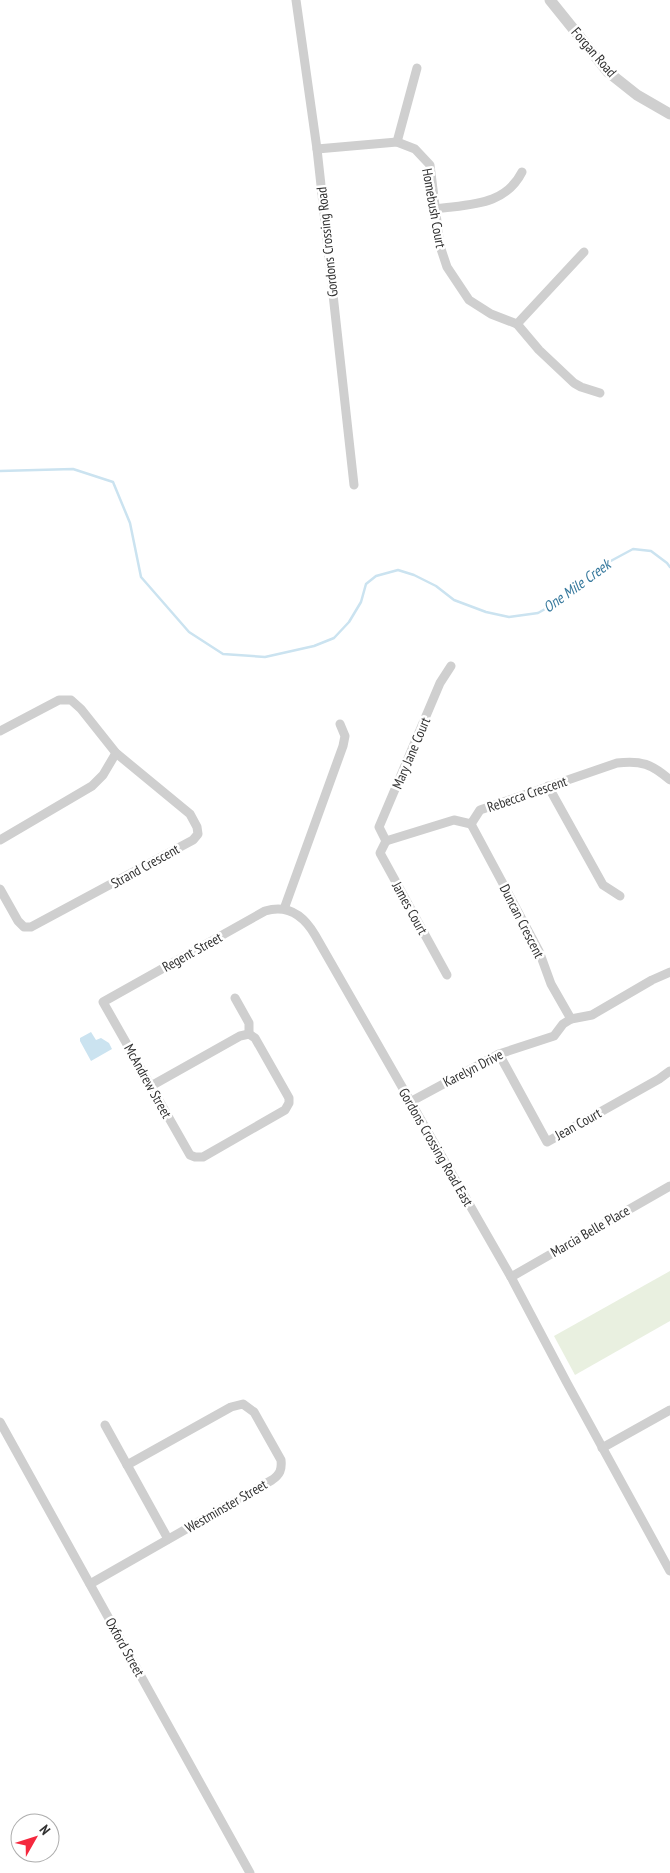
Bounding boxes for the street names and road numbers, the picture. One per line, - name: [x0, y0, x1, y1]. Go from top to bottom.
- street label: Forgan Road: [567, 23, 621, 81]
- street label: Homebush Court: [418, 167, 450, 249]
- street label: Gordons Crossing Road: [312, 186, 342, 298]
- street label: Mary Jane Court: [388, 714, 434, 792]
- street label: Rebecca Crescent: [485, 772, 569, 816]
- street label: Strand Crescent: [108, 840, 183, 892]
- street label: James Court: [388, 878, 432, 938]
- street label: Duncan Crescent: [496, 881, 548, 961]
- street label: Regent Street: [159, 928, 225, 976]
- street label: McAndrew Street: [120, 1041, 176, 1121]
- street label: Karelyn Drive: [440, 1045, 506, 1091]
- street label: Gordons Crossing Road East: [395, 1085, 477, 1209]
- street label: Jean Court: [551, 1104, 604, 1144]
- street label: Marcia Belle Place: [547, 1201, 633, 1261]
- street label: Westminster Street: [182, 1475, 270, 1537]
- street label: Oxford Street: [101, 1614, 149, 1680]

